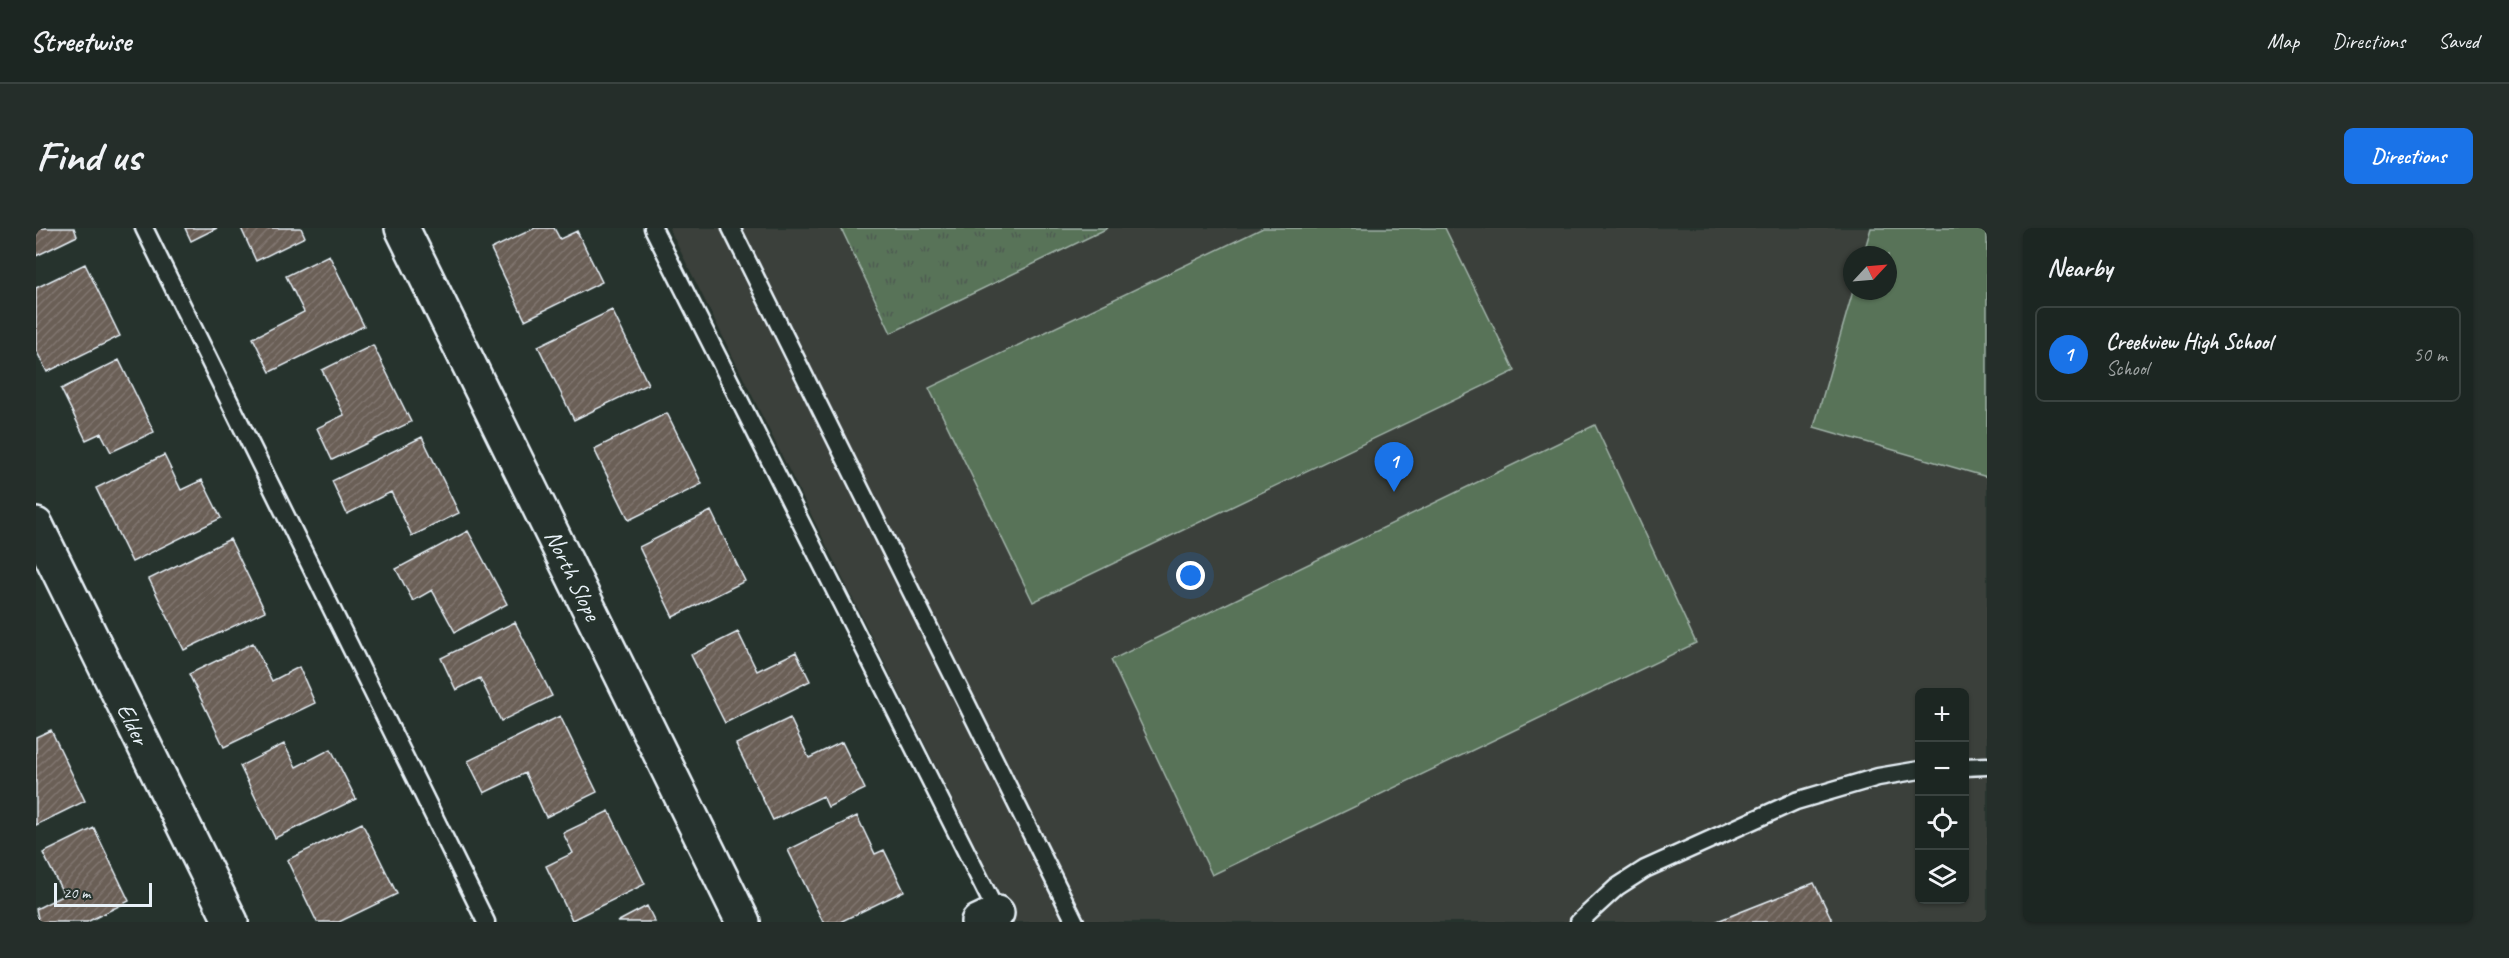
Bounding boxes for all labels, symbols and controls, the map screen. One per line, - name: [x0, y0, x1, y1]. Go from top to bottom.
- text: Streetwise: [30, 24, 131, 59]
- text: Map: [2267, 28, 2299, 54]
- text: Directions: [2332, 28, 2405, 54]
- text: Saved: [2438, 28, 2479, 54]
- button: Directions: [2344, 128, 2473, 184]
- text: Find us: [36, 130, 141, 183]
- north arrow: [1843, 246, 1897, 300]
- text: Nearby: [2047, 251, 2112, 284]
- text: Creekview High School: [2106, 328, 2272, 356]
- text: 1: [2064, 342, 2073, 367]
- text: 50 m: [2413, 342, 2447, 367]
- text: School: [2106, 356, 2149, 381]
- pin: 1: [1374, 442, 1414, 492]
- street label: North Slope: [538, 525, 609, 627]
- your location: [1176, 561, 1205, 590]
- map controls: [1915, 688, 1969, 904]
- button: +: [1915, 688, 1969, 742]
- street label: Elder: [110, 698, 157, 752]
- button: −: [1915, 742, 1969, 796]
- button: locate: [1915, 796, 1969, 850]
- button: layers: [1915, 850, 1969, 904]
- scale bar: [54, 880, 152, 908]
- text: 20 m: [63, 883, 90, 903]

